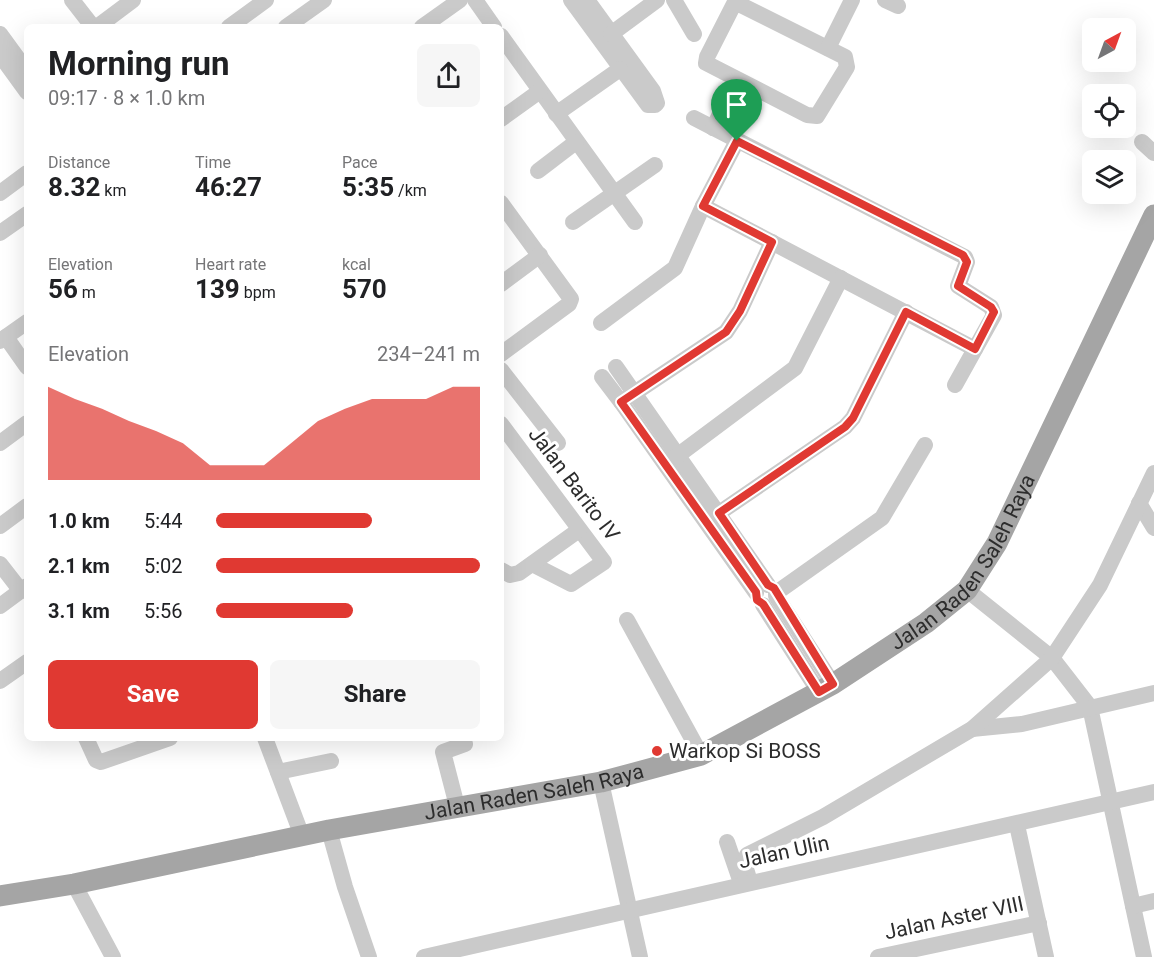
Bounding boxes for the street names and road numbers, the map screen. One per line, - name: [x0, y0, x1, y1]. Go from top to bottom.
- street label: Jalan Barito IV: [523, 422, 625, 546]
- street label: Jalan Raden Saleh Raya: [886, 471, 1040, 655]
- street label: Jalan Raden Saleh Raya: [422, 759, 646, 825]
- street label: Jalan Ulin: [737, 831, 831, 873]
- street label: Jalan Aster VIII: [882, 892, 1026, 944]

